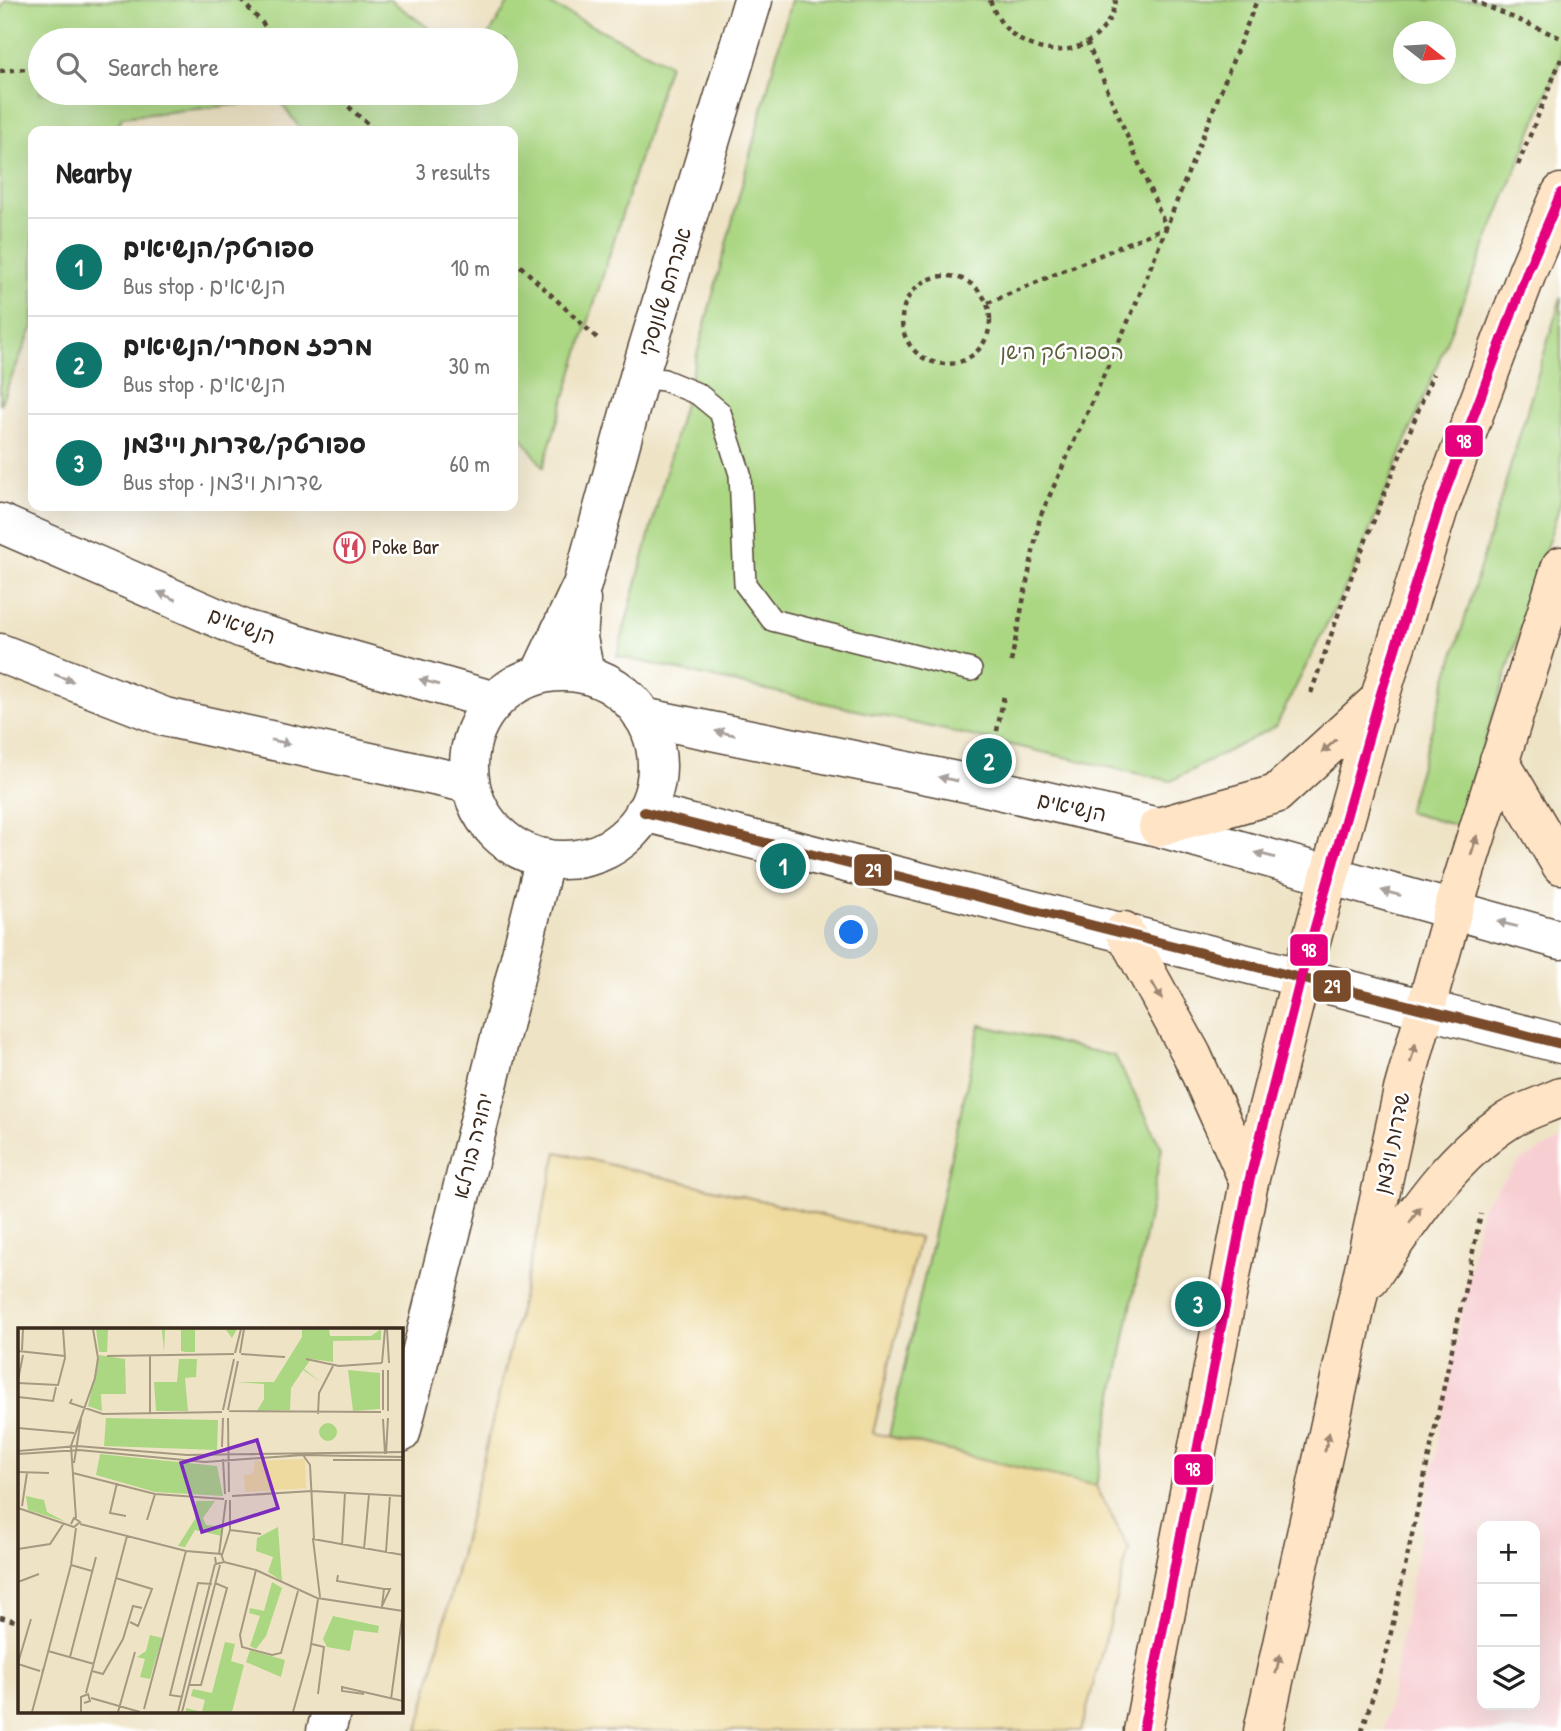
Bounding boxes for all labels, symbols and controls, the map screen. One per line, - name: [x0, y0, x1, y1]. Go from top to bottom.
- north arrow: [1393, 21, 1456, 84]
- search box: [28, 28, 518, 105]
- icon: search: [52, 48, 90, 86]
- text: Search here: [108, 49, 219, 84]
- text: Nearby: [56, 152, 132, 192]
- text: 3 results: [415, 156, 490, 187]
- street label: אברהם שלונסקי: [631, 224, 698, 360]
- text: ספורטק/הנשיאים: [123, 230, 314, 265]
- text: 1: [75, 252, 83, 283]
- text: 10 m: [450, 252, 490, 283]
- text: Bus stop · הנשיאים: [123, 270, 286, 301]
- text: מרכז מסחרי/הנשיאים: [123, 328, 373, 363]
- park label: הספורטק הישן: [1000, 337, 1124, 366]
- text: 2: [74, 350, 84, 381]
- text: 30 m: [448, 350, 490, 381]
- text: Bus stop · הנשיאים: [123, 368, 286, 399]
- line badge: 98: [1444, 424, 1484, 458]
- text: ספורטק/שדרות וייצמן: [123, 426, 366, 461]
- text: 98: [1456, 428, 1472, 454]
- text: 3: [74, 448, 84, 479]
- text: 60 m: [450, 448, 490, 479]
- text: Bus stop · שדרות ויצמן: [123, 466, 322, 497]
- restaurant icon: Poke Bar: [332, 530, 366, 564]
- place label: Poke Bar: [372, 532, 439, 561]
- one-way arrow: [157, 590, 177, 602]
- street label: הנשיאים: [204, 600, 280, 651]
- one-way arrow: [53, 672, 74, 683]
- one-way arrow: [418, 677, 439, 687]
- one-way arrow: [714, 728, 736, 739]
- pin: 2: [966, 735, 1012, 787]
- one-way arrow: [270, 737, 292, 748]
- one-way arrow: [1320, 738, 1338, 754]
- one-way arrow: [937, 773, 959, 784]
- street label: הנשיאים: [1035, 785, 1109, 829]
- one-way arrow: [1469, 834, 1480, 855]
- pin: 1: [760, 840, 806, 892]
- one-way arrow: [1253, 849, 1275, 860]
- line badge: 29: [853, 853, 893, 887]
- text: 29: [865, 857, 881, 883]
- one-way arrow: [1380, 887, 1402, 898]
- your location: [834, 915, 868, 949]
- one-way arrow: [1496, 918, 1518, 929]
- line badge: 98: [1289, 933, 1329, 967]
- text: 98: [1301, 937, 1317, 963]
- line badge: 29: [1312, 969, 1352, 1003]
- text: 29: [1324, 973, 1340, 999]
- one-way arrow: [1151, 981, 1163, 1001]
- one-way arrow: [1408, 1042, 1419, 1064]
- street label: שדרות ויצמן: [1367, 1089, 1416, 1196]
- street label: יהודה בורלא: [445, 1090, 500, 1202]
- one-way arrow: [1408, 1206, 1422, 1224]
- pin: 3: [1175, 1278, 1221, 1330]
- inset map: [18, 1328, 402, 1714]
- one-way arrow: [1322, 1431, 1333, 1453]
- line badge: 98: [1173, 1453, 1214, 1486]
- text: 98: [1185, 1456, 1201, 1482]
- map controls: [1477, 1521, 1540, 1710]
- button: +: [1477, 1521, 1540, 1584]
- button: −: [1477, 1584, 1540, 1647]
- button: layers: [1477, 1647, 1540, 1710]
- one-way arrow: [1272, 1653, 1283, 1675]

